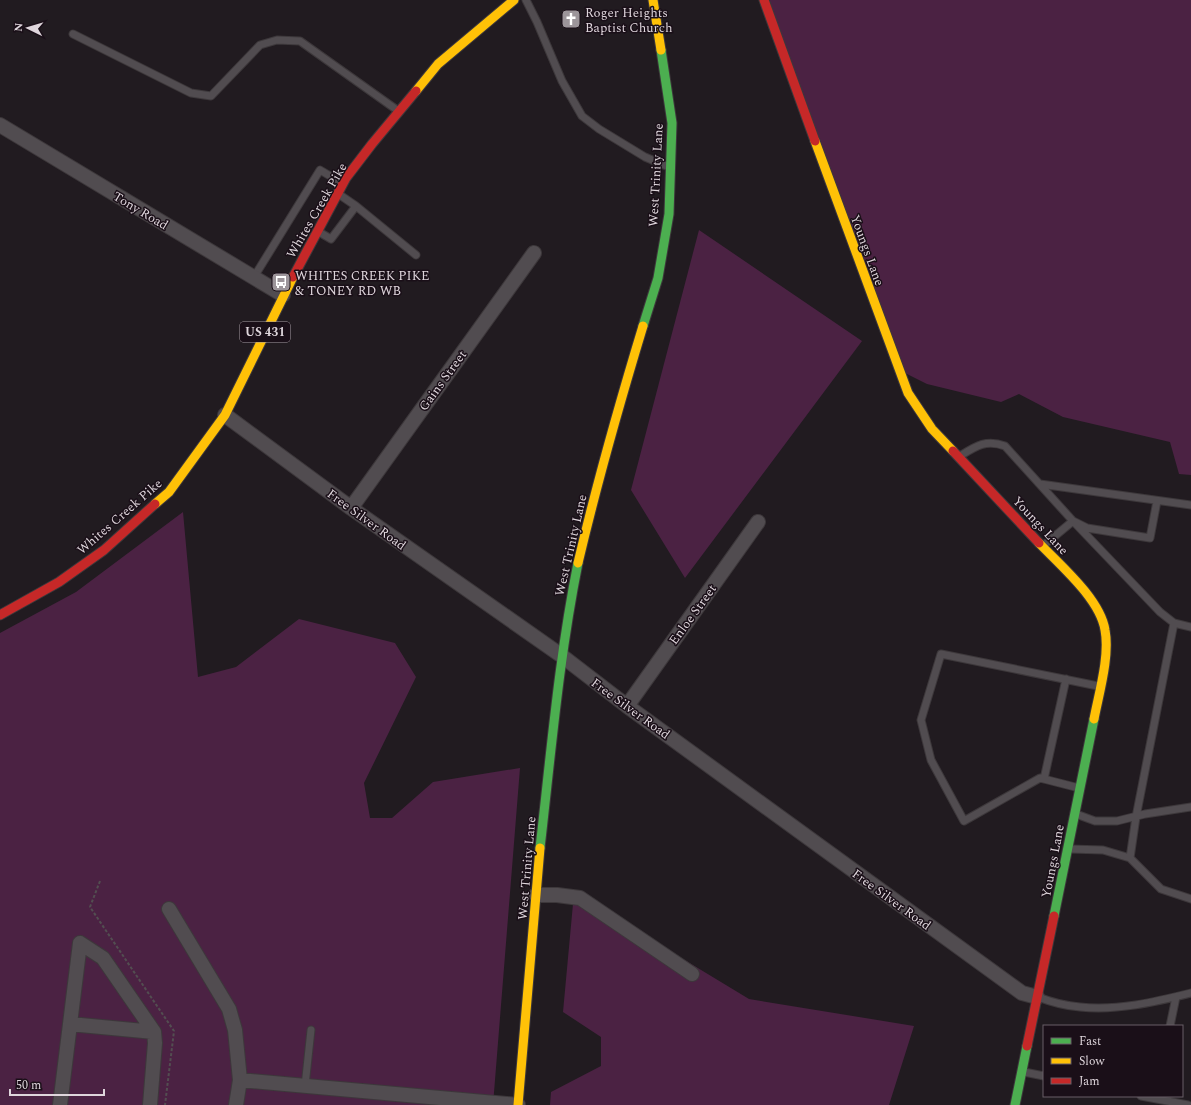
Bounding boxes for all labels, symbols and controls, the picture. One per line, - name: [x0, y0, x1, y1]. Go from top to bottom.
- place label: Roger Heights Baptist Church: [585, 3, 673, 38]
- north arrow: [8, 8, 48, 48]
- church icon: Roger Heights Baptist Church: [560, 8, 582, 30]
- text: N: [10, 22, 27, 32]
- street label: West Trinity Lane: [643, 123, 669, 227]
- street label: Whites Creek Pike: [281, 159, 352, 262]
- street label: Tony Road: [109, 186, 172, 235]
- street label: Youngs Lane: [845, 212, 889, 289]
- place label: WHITES CREEK PIKE & TONEY RD WB: [295, 266, 430, 301]
- bus stop icon: WHITES CREEK PIKE & TONEY RD WB: [270, 271, 292, 293]
- road number: US 431: [240, 322, 290, 342]
- street label: Gains Street: [414, 346, 472, 415]
- street label: Whites Creek Pike: [73, 474, 167, 560]
- street label: Free Silver Road: [323, 484, 410, 555]
- street label: West Trinity Lane: [550, 492, 592, 598]
- street label: Youngs Lane: [1008, 492, 1073, 560]
- street label: Enloe Street: [664, 580, 722, 649]
- street label: Free Silver Road: [587, 673, 674, 744]
- street label: West Trinity Lane: [513, 815, 541, 921]
- street label: Youngs Lane: [1036, 823, 1070, 900]
- street label: Free Silver Road: [848, 864, 935, 935]
- legend: [1043, 1025, 1183, 1097]
- text: Fast: [1079, 1032, 1101, 1051]
- text: Slow: [1079, 1052, 1105, 1071]
- scale bar: [10, 1071, 104, 1097]
- text: Jam: [1079, 1072, 1100, 1091]
- text: 50 m: [16, 1076, 41, 1095]

